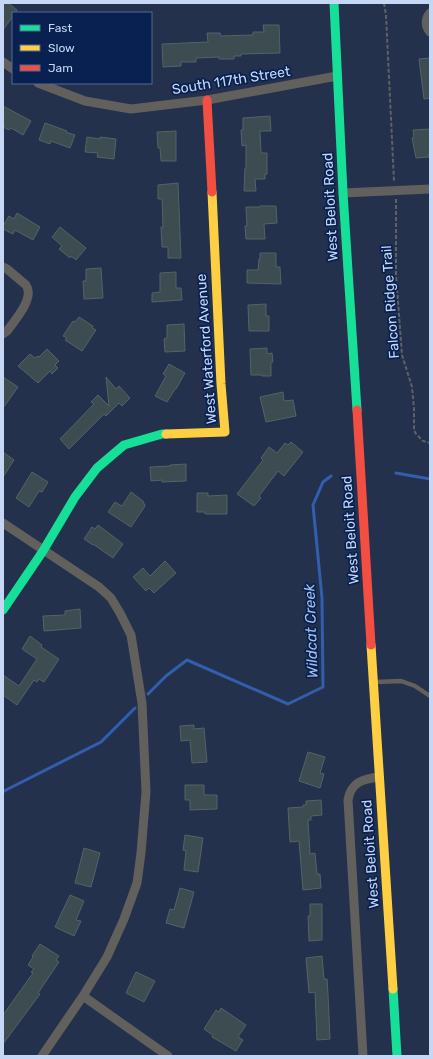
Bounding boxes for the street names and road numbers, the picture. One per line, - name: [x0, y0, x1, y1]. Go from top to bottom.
- street label: South 117th Street: [171, 63, 292, 98]
- street label: West Beloit Road: [319, 152, 342, 262]
- street label: Falcon Ridge Trail: [378, 245, 403, 359]
- street label: West Waterford Avenue: [193, 273, 220, 425]
- street label: West Beloit Road: [338, 475, 363, 585]
- street label: West Beloit Road: [358, 799, 383, 909]

